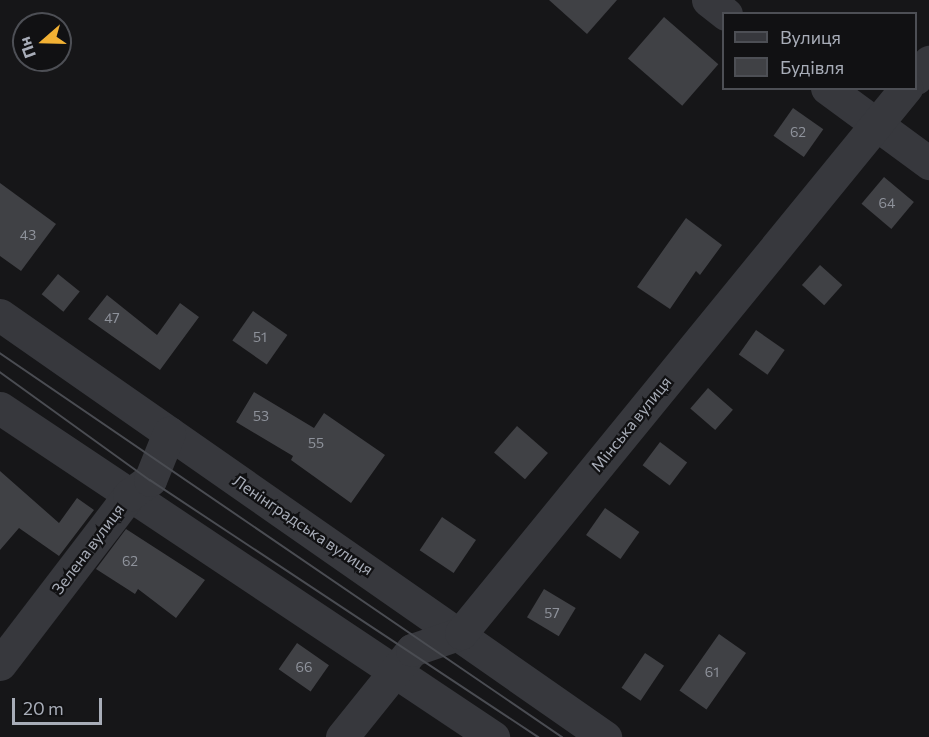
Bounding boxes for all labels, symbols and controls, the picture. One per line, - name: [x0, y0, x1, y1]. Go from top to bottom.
- north arrow: [12, 12, 72, 72]
- legend: [722, 12, 917, 90]
- text: Вулиця: [780, 26, 841, 48]
- text: Пн: [14, 34, 39, 61]
- text: Будівля: [780, 56, 844, 78]
- house number: 62: [790, 124, 806, 140]
- house number: 64: [879, 195, 895, 211]
- house number: 43: [20, 227, 36, 243]
- house number: 47: [104, 310, 120, 326]
- house number: 51: [253, 329, 267, 345]
- street label: Мінська вулиця: [587, 373, 675, 475]
- house number: 53: [253, 408, 269, 424]
- house number: 55: [308, 435, 324, 451]
- street label: Ленінградська вулиця: [229, 471, 377, 579]
- street label: Зелена вулиця: [48, 500, 128, 598]
- house number: 62: [122, 553, 138, 569]
- house number: 57: [544, 605, 560, 621]
- house number: 66: [296, 659, 312, 675]
- house number: 61: [705, 664, 719, 680]
- scale bar: [15, 686, 105, 724]
- text: 20 m: [23, 697, 64, 719]

